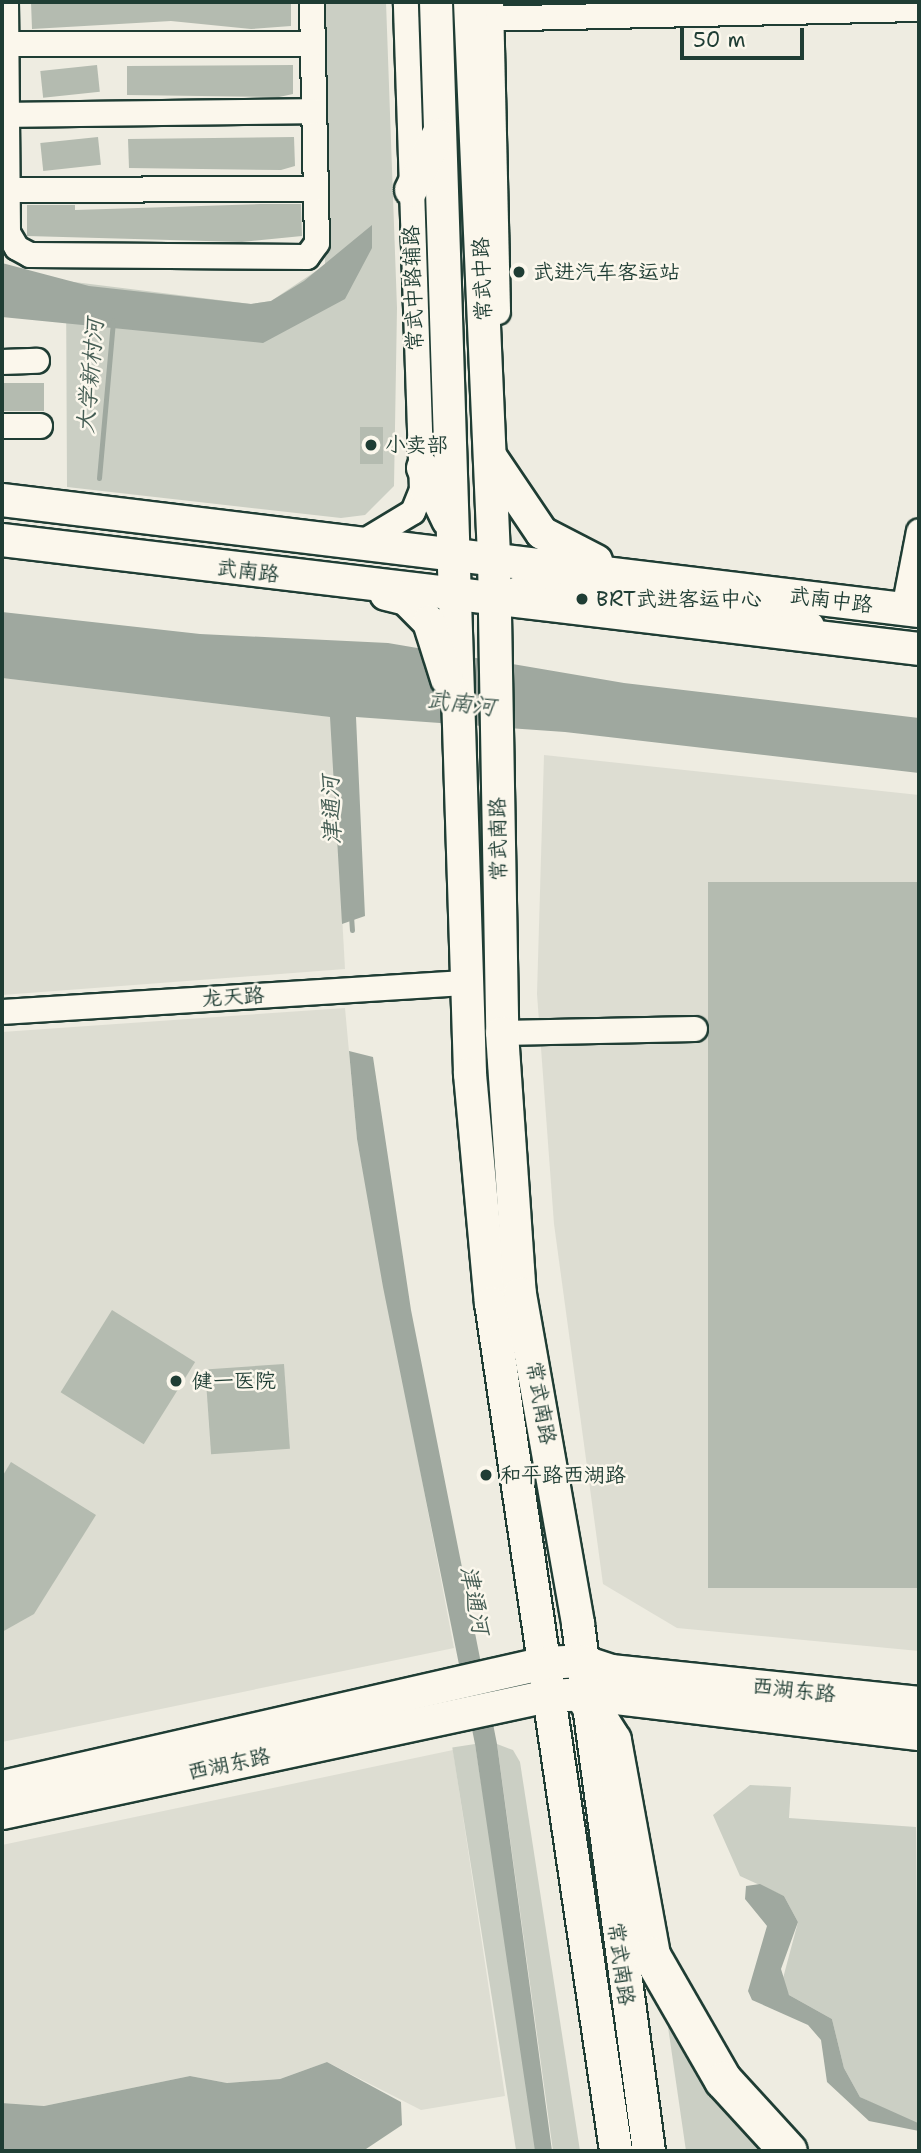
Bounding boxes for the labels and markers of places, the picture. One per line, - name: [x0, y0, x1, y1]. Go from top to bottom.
- place label: 武进汽车客运站: [533, 259, 680, 285]
- marker: 武进汽车客运站: [511, 264, 527, 280]
- place label: 小卖部: [385, 432, 448, 458]
- marker: 小卖部: [363, 437, 379, 453]
- place label: BRT武进客运中心: [596, 586, 762, 612]
- marker: BRT武进客运中心: [574, 591, 590, 607]
- place label: 健一医院: [192, 1368, 276, 1394]
- marker: 健一医院: [166, 1371, 186, 1391]
- place label: 和平路西湖路: [500, 1462, 626, 1488]
- marker: 和平路西湖路: [478, 1467, 494, 1483]

